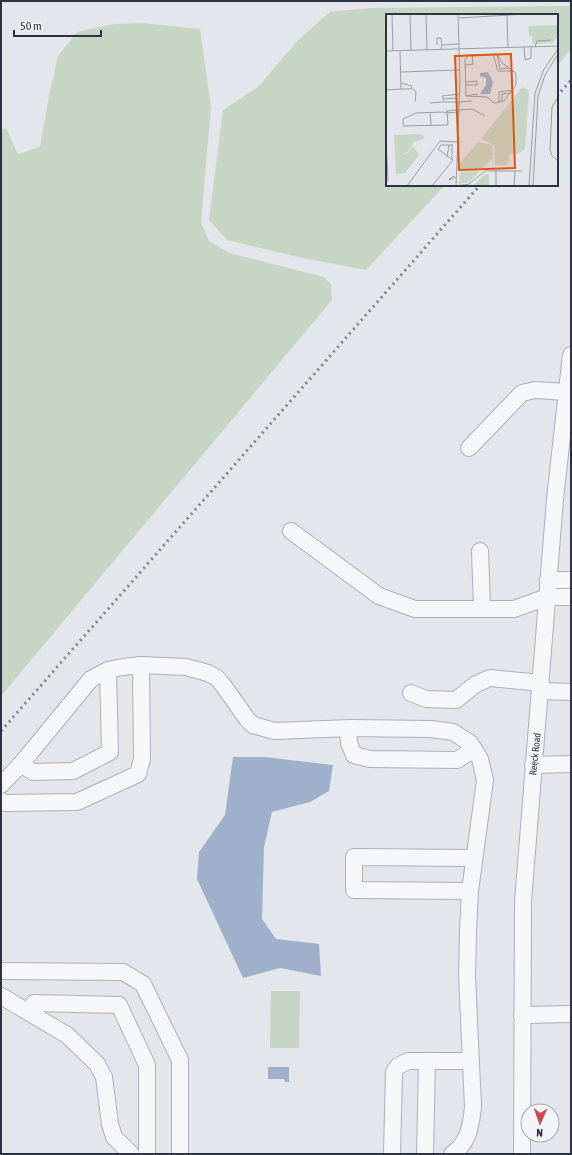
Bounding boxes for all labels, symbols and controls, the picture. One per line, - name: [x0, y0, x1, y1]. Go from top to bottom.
- scale bar: [14, 12, 101, 38]
- inset map: [386, 14, 558, 186]
- text: 50 m: [20, 19, 42, 33]
- street label: Reeck Road: [527, 732, 543, 776]
- north arrow: [520, 1103, 560, 1143]
- text: N: [536, 1127, 543, 1139]

